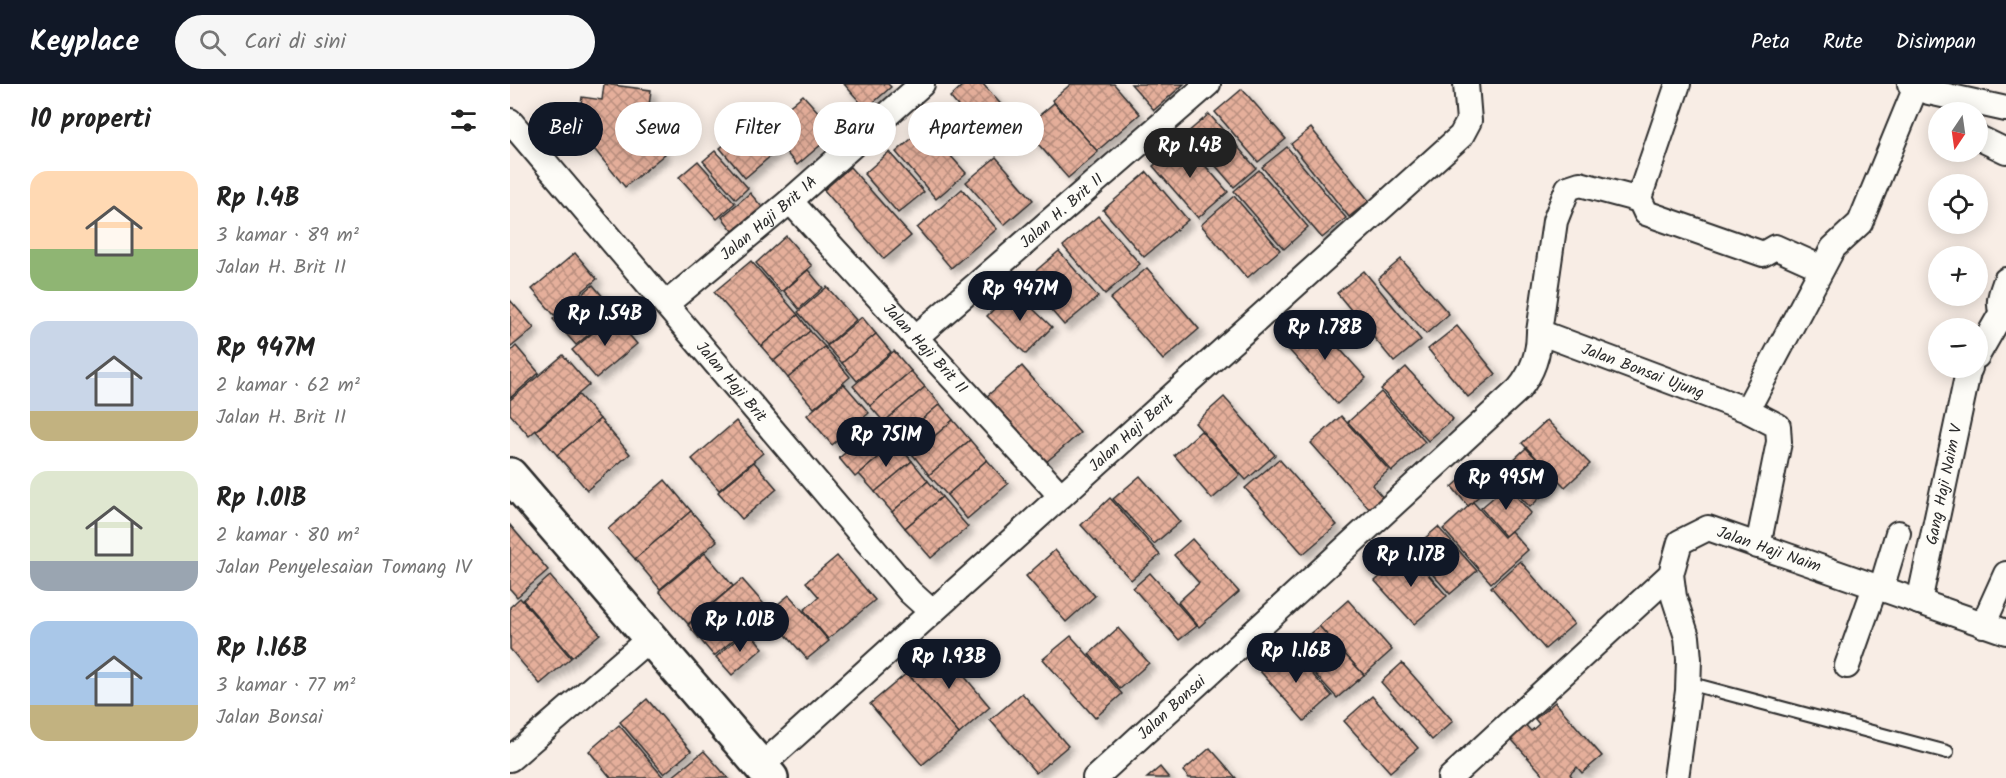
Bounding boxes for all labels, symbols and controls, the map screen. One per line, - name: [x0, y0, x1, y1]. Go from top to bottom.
- search box: [175, 15, 595, 69]
- text: Keyplace: [30, 20, 139, 65]
- text: Cari di sini: [244, 25, 346, 60]
- icon: search: [196, 26, 229, 59]
- text: Peta: [1751, 26, 1790, 59]
- text: Rute: [1823, 26, 1863, 59]
- text: Disimpan: [1896, 26, 1976, 59]
- text: 10 properti: [30, 99, 151, 141]
- chip: Beli: [528, 102, 603, 156]
- chip: Sewa: [615, 102, 702, 156]
- chip: Filter: [714, 102, 801, 156]
- chip: Baru: [813, 102, 896, 156]
- chip: Apartemen: [908, 102, 1044, 156]
- north arrow: [1928, 102, 1988, 162]
- map controls: [1928, 102, 1988, 378]
- icon: filters: [447, 104, 480, 137]
- pin: Rp 1.4B: [1135, 128, 1245, 179]
- text: Rp 1.4B: [1158, 131, 1222, 163]
- street label: Jalan H. Brit II: [1014, 167, 1109, 255]
- street label: Jalan Haji Brit 1A: [715, 169, 823, 267]
- button: locate: [1928, 174, 1988, 234]
- text: Rp 1.4B: [216, 178, 300, 220]
- icon: home: [78, 195, 150, 267]
- text: 3 kamar · 89 m²: [216, 220, 359, 252]
- button: +: [1928, 246, 1988, 306]
- text: Jalan H. Brit II: [216, 252, 346, 284]
- pin: Rp 947M: [965, 271, 1075, 322]
- text: Rp 947M: [982, 274, 1058, 306]
- pin: Rp 1.54B: [543, 296, 667, 347]
- street label: Jalan Haji Brit II: [877, 297, 974, 399]
- text: Rp 1.54B: [568, 299, 642, 331]
- pin: Rp 1.78B: [1263, 310, 1387, 361]
- text: Rp 1.78B: [1288, 313, 1362, 345]
- button: −: [1928, 318, 1988, 378]
- text: Rp 947M: [216, 328, 315, 370]
- street label: Jalan Haji Brit: [690, 336, 774, 428]
- street label: Jalan Bonsai Ujung: [1578, 337, 1708, 405]
- icon: home: [78, 345, 150, 417]
- text: 2 kamar · 62 m²: [216, 370, 360, 402]
- street label: Jalan Haji Berit: [1083, 387, 1180, 478]
- text: Jalan H. Brit II: [216, 402, 346, 434]
- pin: Rp 751M: [831, 417, 941, 468]
- text: Rp 751M: [850, 420, 922, 452]
- street label: Gang Haji Naim V: [1919, 421, 1969, 547]
- pin: Rp 995M: [1451, 460, 1561, 511]
- text: Rp 995M: [1468, 463, 1544, 495]
- text: Rp 1.01B: [216, 478, 307, 520]
- icon: home: [78, 495, 150, 567]
- text: 2 kamar · 80 m²: [216, 520, 359, 552]
- street label: Jalan Haji Naim: [1714, 520, 1825, 579]
- pin: Rp 1.17B: [1349, 537, 1473, 588]
- text: Rp 1.17B: [1376, 540, 1446, 572]
- text: Jalan Penyelesaian Tomang IV: [216, 552, 471, 584]
- pin: Rp 1.01B: [678, 602, 802, 653]
- text: Rp 1.01B: [705, 605, 775, 637]
- text: Rp 1.16B: [216, 628, 308, 670]
- pin: Rp 1.16B: [1234, 633, 1358, 684]
- text: Rp 1.16B: [1261, 636, 1331, 668]
- pin: Rp 1.93B: [887, 639, 1011, 690]
- text: Rp 1.93B: [912, 642, 986, 674]
- icon: home: [78, 645, 150, 717]
- street label: Jalan Bonsai: [1132, 669, 1212, 746]
- text: 3 kamar · 77 m²: [216, 670, 355, 702]
- text: Jalan Bonsai: [216, 702, 323, 734]

